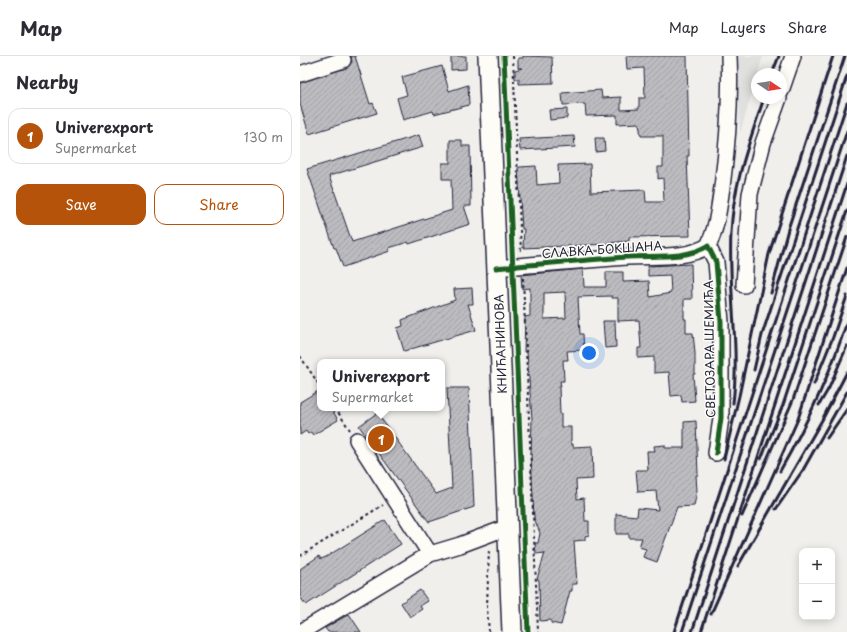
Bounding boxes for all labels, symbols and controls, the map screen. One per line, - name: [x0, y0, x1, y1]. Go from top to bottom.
- text: Map: [20, 14, 62, 42]
- text: Map: [669, 17, 699, 38]
- text: Layers: [721, 17, 766, 38]
- text: Share: [788, 17, 827, 38]
- north arrow: [751, 68, 787, 104]
- text: Nearby: [16, 69, 78, 95]
- text: Univerexport: [55, 115, 154, 138]
- text: 1: [27, 127, 33, 146]
- text: 130 m: [244, 127, 283, 146]
- text: Supermarket: [55, 138, 137, 157]
- button: Save: [16, 184, 146, 225]
- button: Share: [154, 184, 284, 225]
- street label: СЛАВКА БОКШАНА: [541, 236, 663, 262]
- street label: СВЕТОЗАРА ШЕМИЋА: [699, 280, 719, 418]
- street label: КНИЋАНИНОВА: [489, 294, 511, 394]
- your location: [579, 343, 599, 363]
- popup: [317, 359, 445, 411]
- text: Univerexport: [332, 364, 430, 387]
- text: Supermarket: [332, 387, 413, 406]
- pin: 1: [368, 424, 394, 454]
- map controls: [799, 548, 835, 620]
- button: +: [799, 548, 835, 584]
- button: −: [799, 584, 835, 620]

